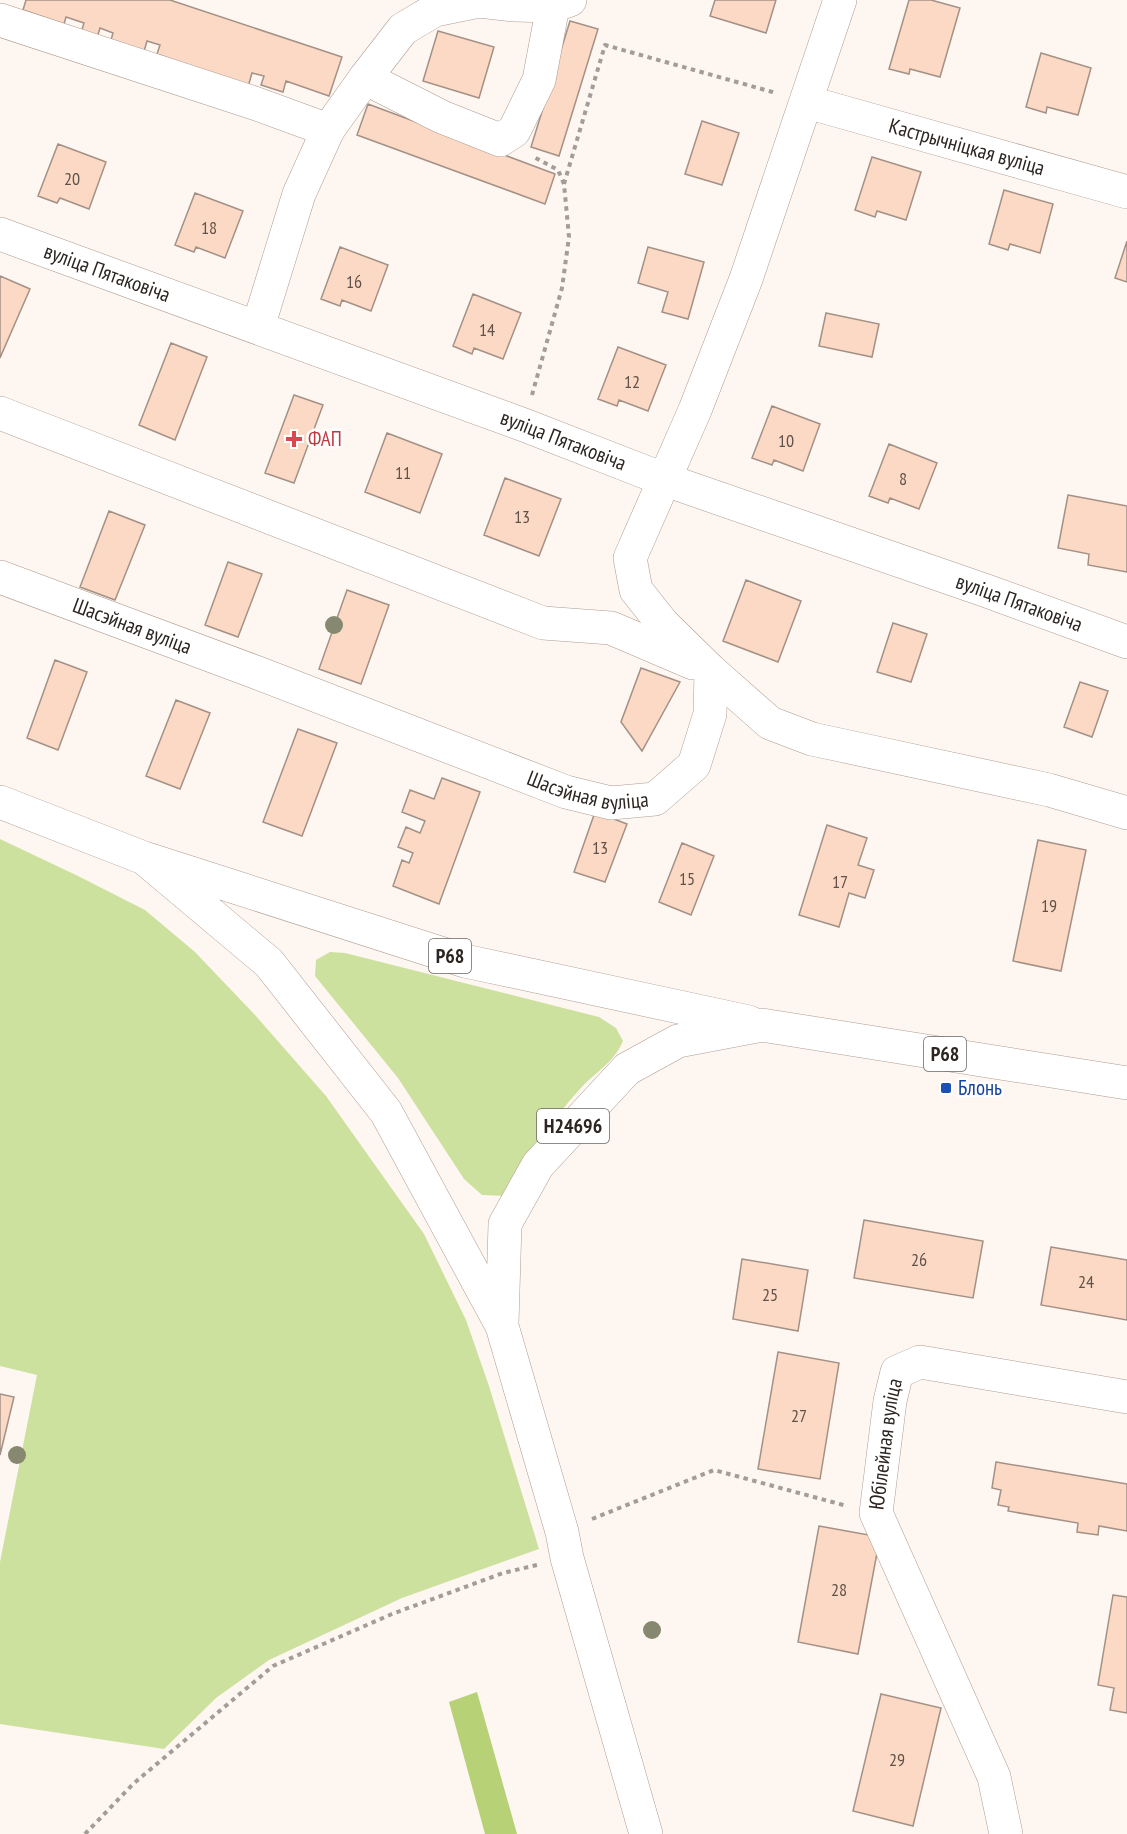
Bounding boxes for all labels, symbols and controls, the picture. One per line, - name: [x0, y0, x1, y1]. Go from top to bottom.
- street label: Кастрычніцкая вуліца: [886, 112, 1048, 181]
- house number: 20: [64, 167, 80, 190]
- house number: 18: [201, 216, 217, 239]
- street label: вуліца Пятаковіча: [40, 237, 174, 308]
- house number: 16: [346, 270, 362, 293]
- house number: 14: [479, 318, 495, 341]
- house number: 12: [624, 370, 640, 393]
- street label: вуліца Пятаковіча: [497, 404, 630, 476]
- place label: ФАП: [308, 425, 342, 452]
- house number: 10: [778, 429, 794, 452]
- marker: ФАП: [285, 430, 303, 448]
- house number: 11: [395, 461, 411, 484]
- house number: 8: [899, 467, 907, 490]
- house number: 13: [514, 505, 530, 528]
- street label: вуліца Пятаковіча: [953, 567, 1086, 638]
- street label: Шасэйная вуліца: [69, 591, 195, 660]
- street label: Шасэйная вуліца: [523, 764, 650, 816]
- house number: 13: [592, 836, 608, 859]
- house number: 15: [679, 867, 695, 890]
- house number: 17: [832, 870, 848, 893]
- house number: 19: [1041, 894, 1057, 917]
- road number: Р68: [429, 939, 471, 973]
- road number: Р68: [924, 1037, 966, 1071]
- place label: Блонь: [958, 1074, 1002, 1101]
- marker: Блонь: [939, 1081, 953, 1095]
- road number: Н24696: [537, 1109, 609, 1143]
- house number: 26: [911, 1248, 927, 1271]
- house number: 24: [1078, 1270, 1094, 1293]
- house number: 25: [762, 1283, 778, 1306]
- street label: Юбілейная вуліца: [863, 1376, 908, 1511]
- house number: 27: [791, 1404, 807, 1427]
- house number: 28: [831, 1578, 847, 1601]
- house number: 29: [889, 1748, 905, 1771]

